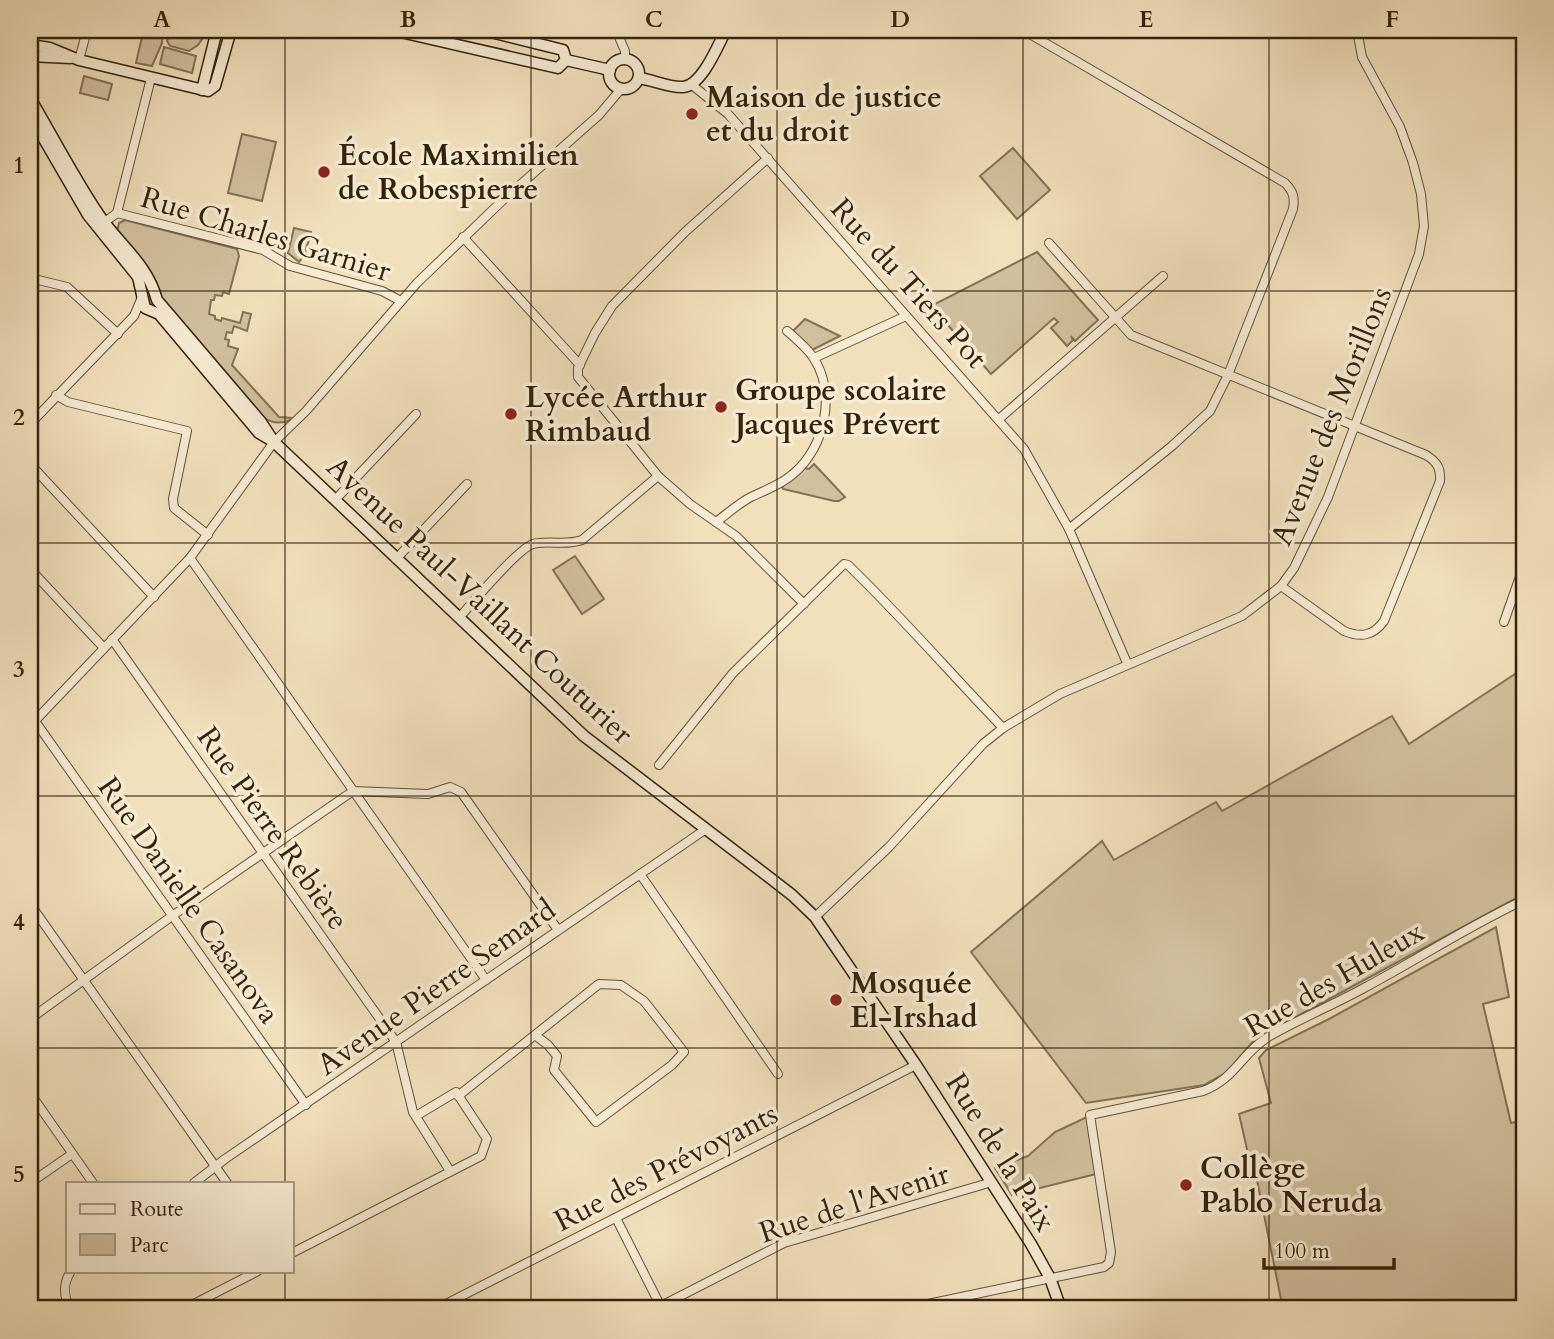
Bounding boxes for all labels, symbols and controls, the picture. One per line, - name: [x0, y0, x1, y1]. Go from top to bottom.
- text: A: [153, 4, 171, 35]
- text: B: [400, 4, 416, 35]
- text: C: [645, 4, 663, 35]
- text: D: [890, 4, 910, 35]
- text: E: [1139, 4, 1153, 35]
- text: F: [1385, 4, 1399, 35]
- place label: Maison de justice et du droit: [706, 77, 942, 152]
- marker: Maison de justice et du droit: [684, 106, 700, 122]
- place label: École Maximilien de Robespierre: [338, 135, 579, 210]
- text: 1: [13, 150, 25, 181]
- marker: École Maximilien de Robespierre: [316, 164, 332, 180]
- street label: Rue Charles Garnier: [136, 177, 396, 292]
- street label: Rue du Tiers Pot: [821, 189, 996, 378]
- street label: Avenue des Morillons: [1261, 281, 1402, 552]
- place label: Groupe scolaire Jacques Prévert: [731, 370, 947, 445]
- place label: Lycée Arthur Rimbaud: [525, 377, 708, 452]
- marker: Groupe scolaire Jacques Prévert: [713, 399, 729, 415]
- text: 2: [13, 402, 25, 433]
- marker: Lycée Arthur Rimbaud: [503, 406, 519, 422]
- street label: Avenue Paul-Vaillant Couturier: [317, 447, 642, 754]
- text: 3: [13, 654, 25, 685]
- street label: Rue Pierre Rebière: [187, 718, 358, 938]
- street label: Rue Danielle Casanova: [88, 769, 289, 1032]
- street label: Avenue Pierre Semard: [309, 890, 564, 1085]
- text: 4: [13, 907, 25, 938]
- street label: Rue des Huleux: [1237, 911, 1432, 1047]
- place label: Mosquée El-Irshad: [850, 963, 978, 1038]
- marker: Mosquée El-Irshad: [828, 992, 844, 1008]
- street label: Rue de la Paix: [936, 1065, 1066, 1239]
- street label: Rue des Prévoyants: [547, 1093, 785, 1241]
- place label: Collège Pablo Neruda: [1200, 1148, 1383, 1223]
- street label: Rue de l'Avenir: [754, 1153, 955, 1254]
- text: 5: [13, 1159, 25, 1190]
- marker: Collège Pablo Neruda: [1178, 1177, 1194, 1193]
- legend: [66, 1182, 294, 1272]
- text: Route: [130, 1195, 184, 1224]
- scale bar: [1264, 1227, 1393, 1271]
- text: Parc: [130, 1231, 169, 1260]
- text: 100 m: [1274, 1237, 1330, 1266]

